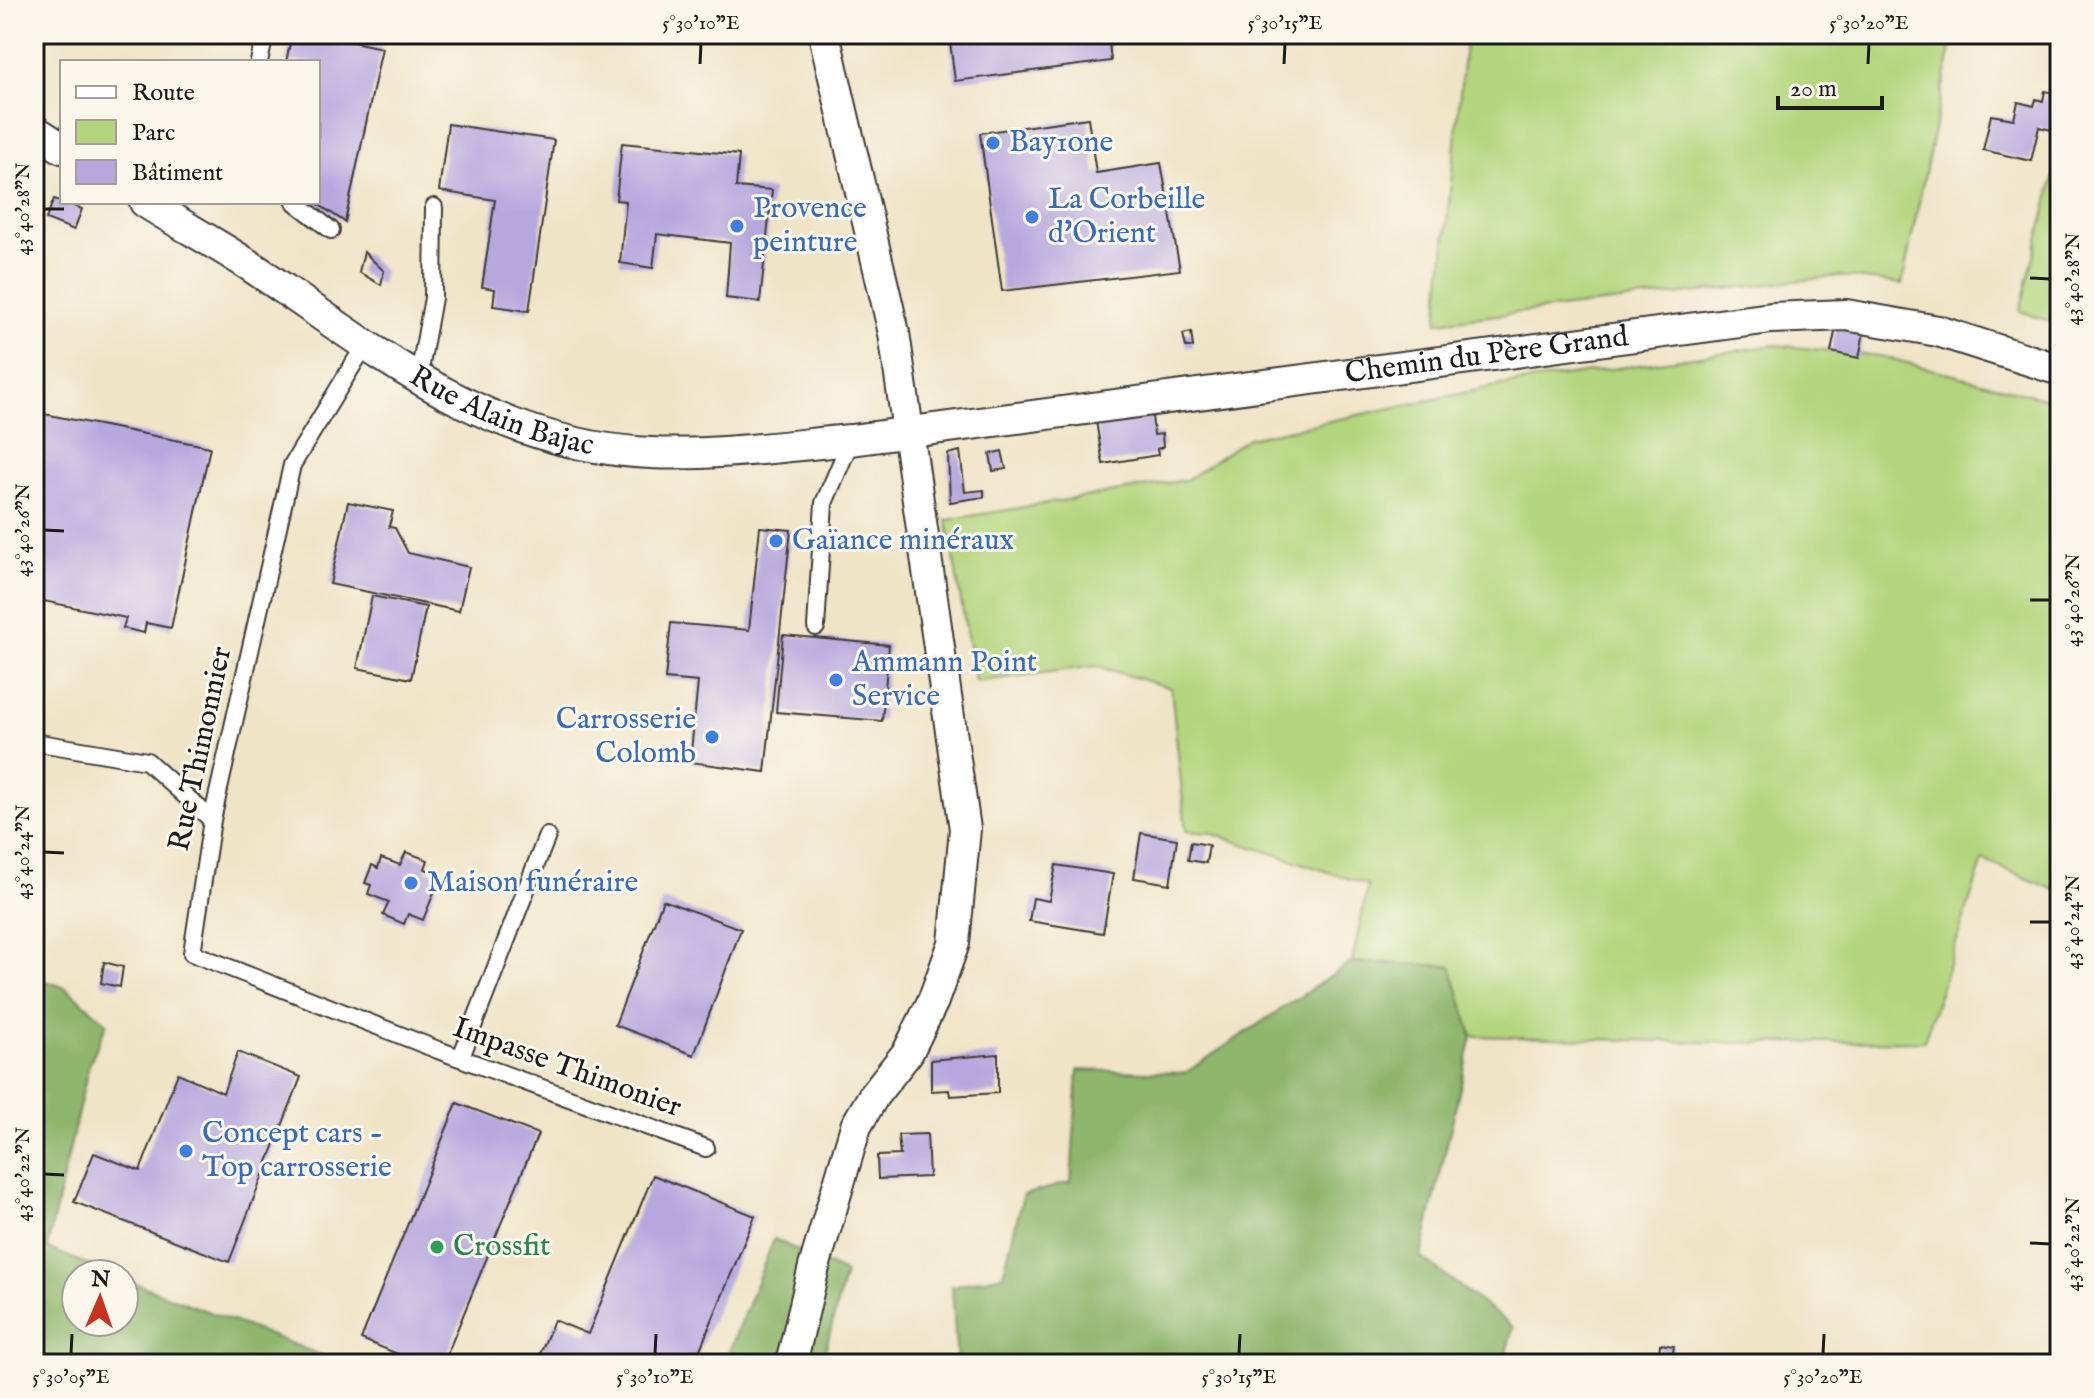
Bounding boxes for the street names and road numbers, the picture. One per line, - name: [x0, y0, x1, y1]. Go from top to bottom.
- street label: Chemin du Père Grand: [1343, 318, 1631, 393]
- street label: Rue Alain Bajac: [402, 358, 597, 465]
- street label: Rue Thimonnier: [161, 643, 241, 855]
- street label: Impasse Thimonier: [448, 1009, 686, 1127]

